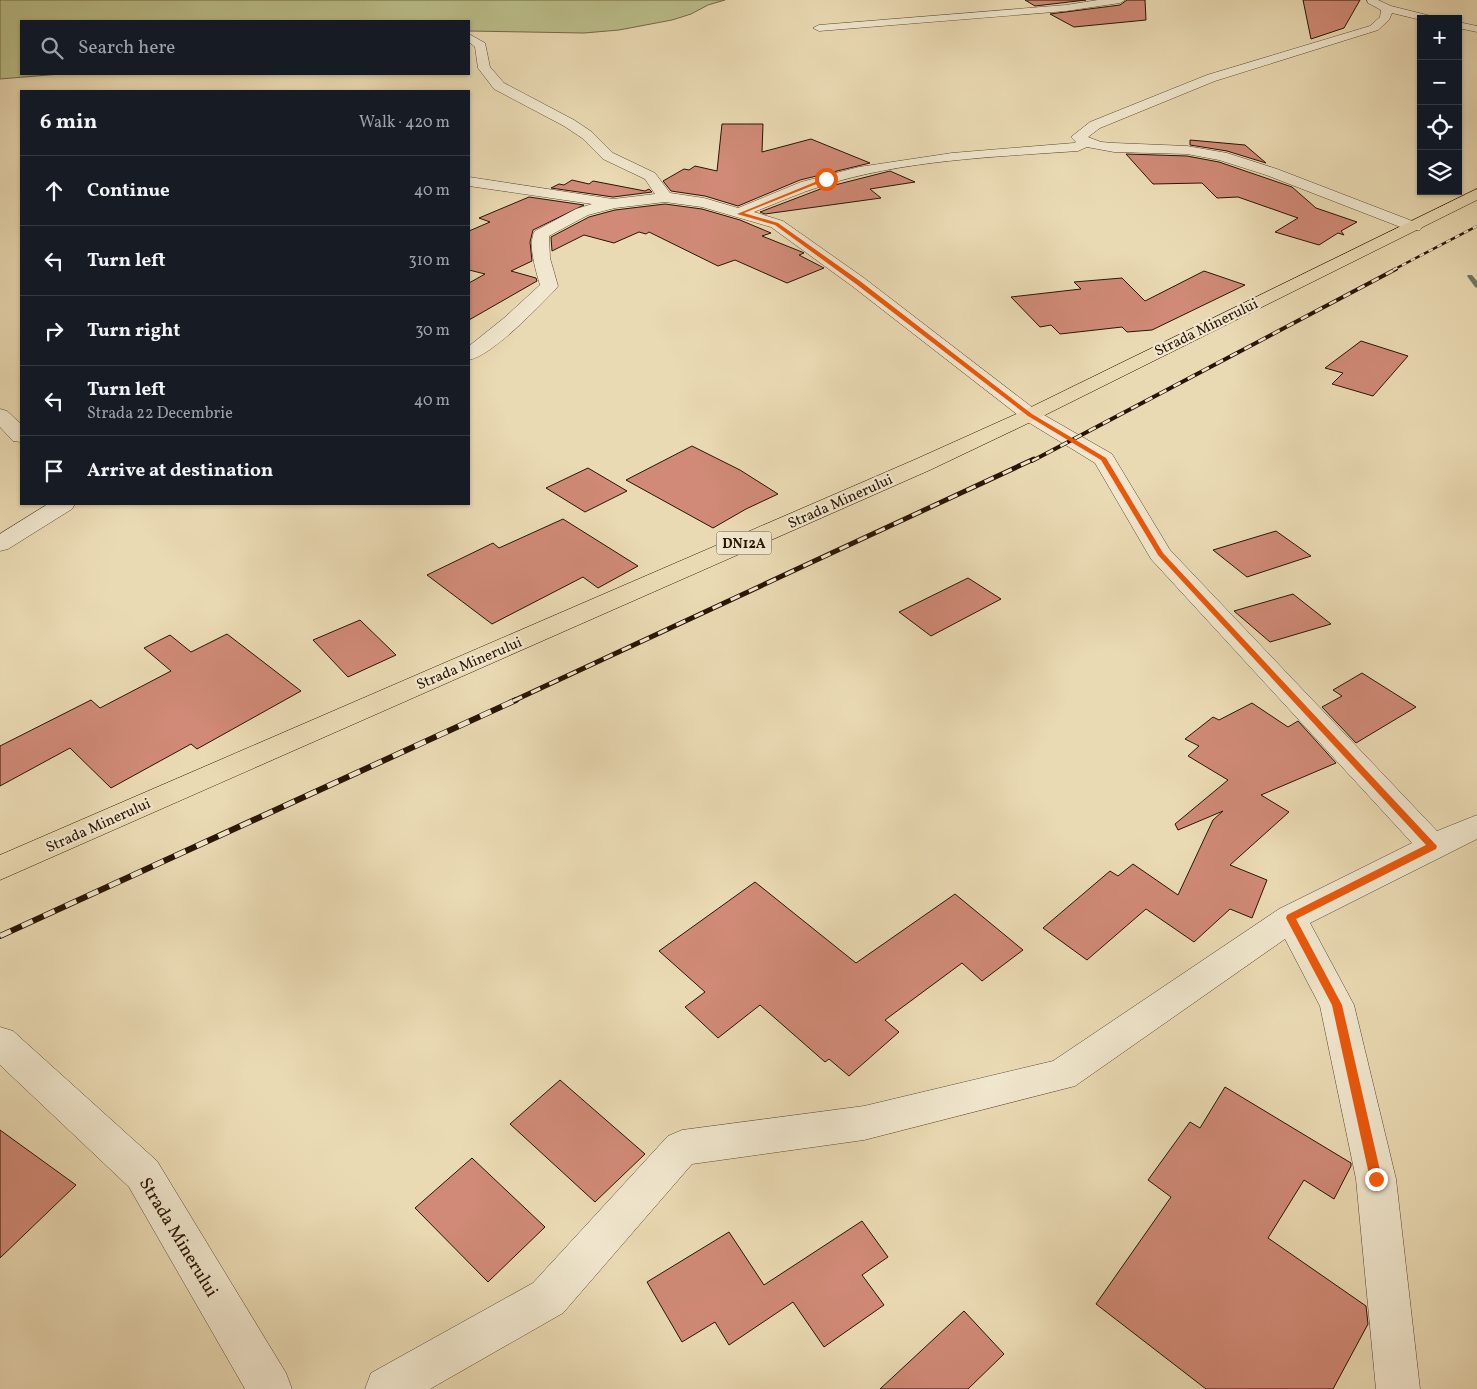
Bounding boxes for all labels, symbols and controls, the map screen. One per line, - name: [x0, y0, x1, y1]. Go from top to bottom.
- map controls: [1417, 15, 1462, 195]
- button: +: [1417, 15, 1462, 60]
- search box: [20, 20, 470, 75]
- icon: search: [38, 34, 66, 62]
- text: Search here: [78, 35, 175, 61]
- button: −: [1417, 60, 1462, 105]
- button: locate: [1417, 105, 1462, 150]
- text: 6 min: [40, 108, 97, 137]
- text: Walk · 420 m: [359, 112, 450, 134]
- button: layers: [1417, 150, 1462, 195]
- route start: [815, 168, 838, 191]
- icon: ahead: [40, 177, 68, 205]
- text: Continue: [87, 178, 170, 204]
- text: 40 m: [414, 180, 450, 202]
- icon: left: [40, 247, 68, 275]
- text: Turn left: [87, 248, 166, 274]
- text: 310 m: [409, 250, 450, 272]
- street label: Strada Minerului: [1151, 294, 1262, 363]
- icon: right: [40, 317, 68, 345]
- text: Turn right: [87, 318, 180, 344]
- text: 30 m: [415, 320, 450, 342]
- text: Turn left: [87, 377, 166, 403]
- icon: left: [40, 387, 68, 415]
- text: 40 m: [414, 390, 450, 412]
- text: Strada 22 Decembrie: [87, 403, 233, 425]
- icon: arrive: [40, 457, 68, 485]
- text: Arrive at destination: [87, 458, 273, 484]
- street label: Strada Minerului: [785, 470, 896, 535]
- road number: DN12A: [716, 532, 772, 554]
- street label: Strada Minerului: [413, 633, 526, 696]
- street label: Strada Minerului: [43, 794, 154, 859]
- route end: [1365, 1168, 1388, 1191]
- street label: Strada Minerului: [132, 1173, 223, 1302]

